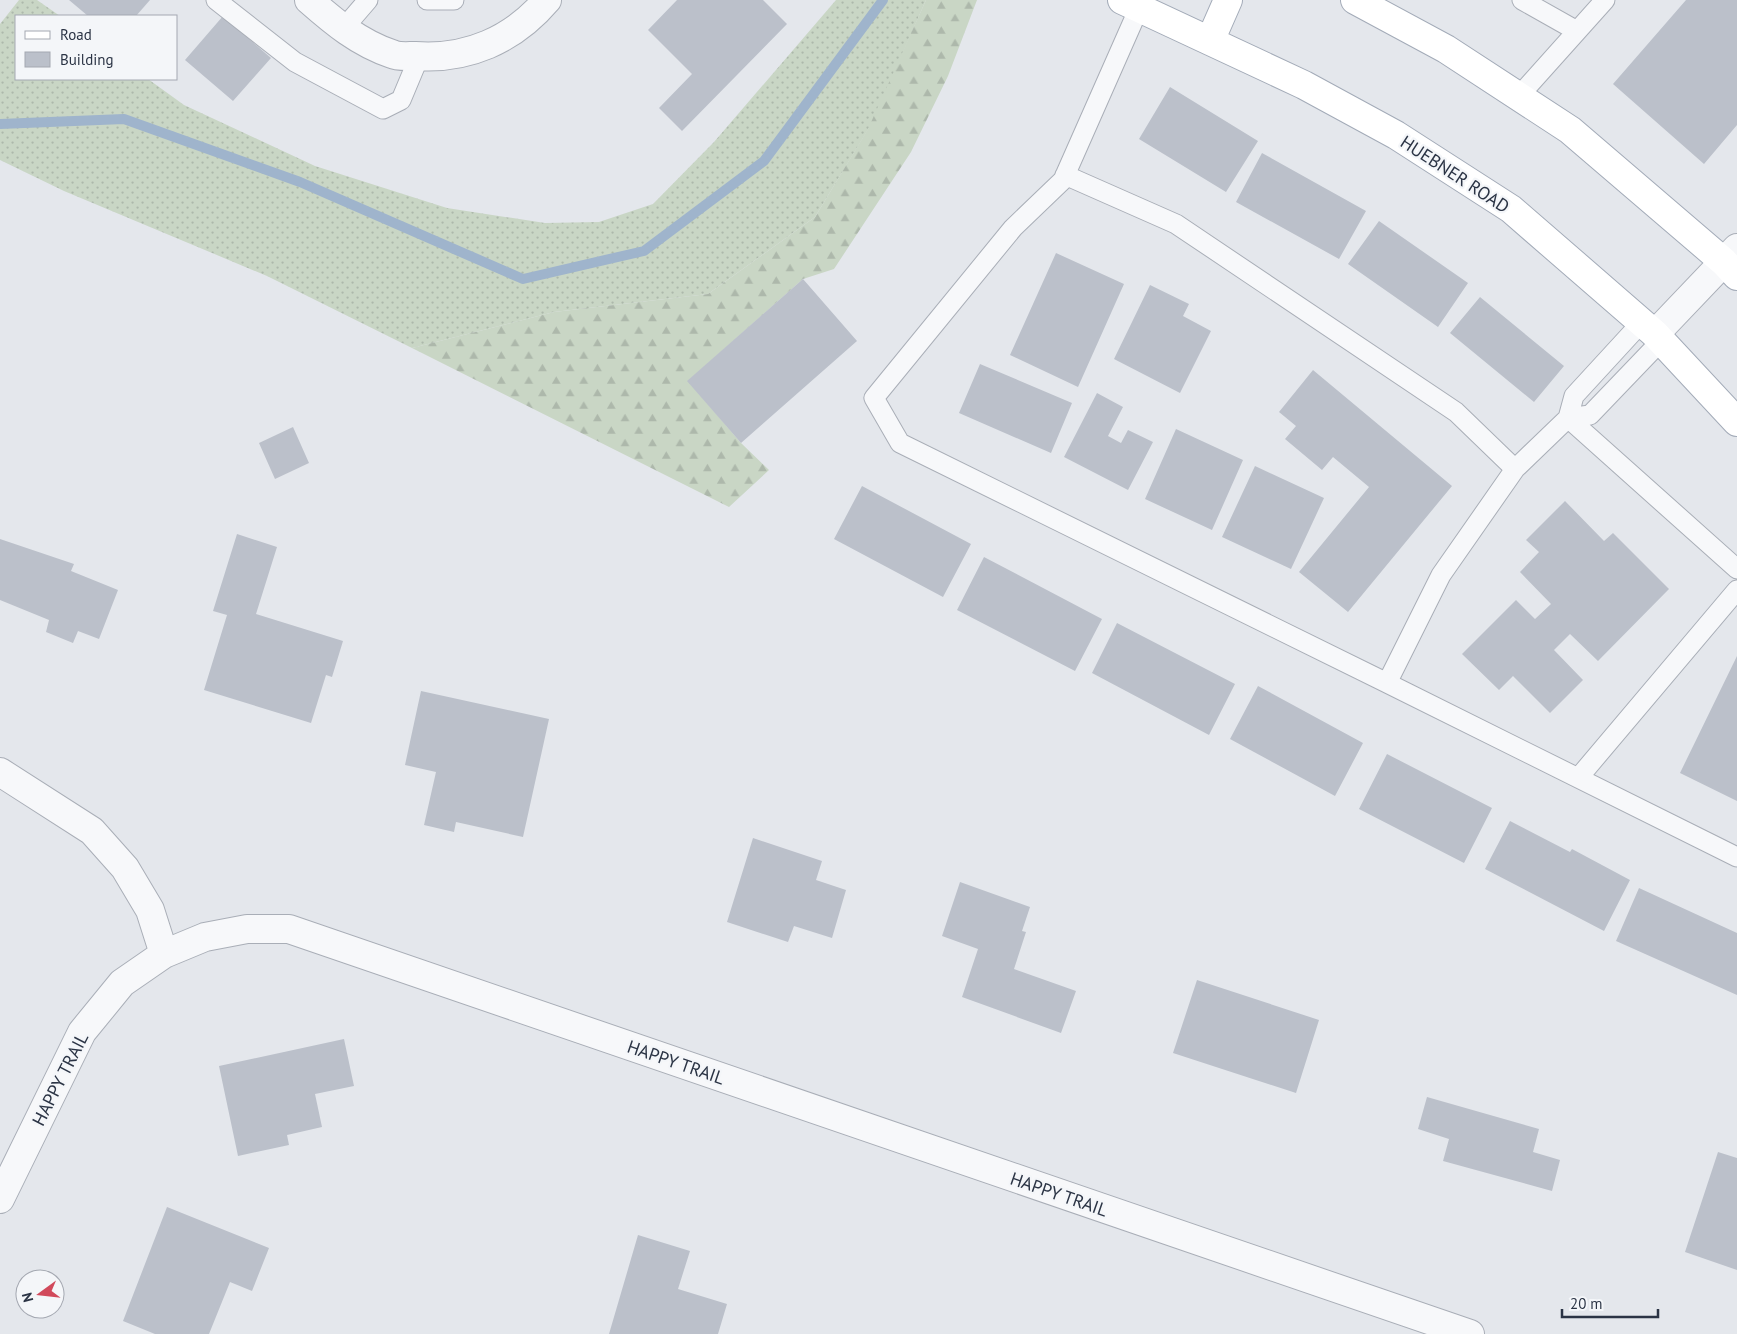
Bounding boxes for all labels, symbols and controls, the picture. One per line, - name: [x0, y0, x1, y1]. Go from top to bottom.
- legend: [15, 15, 178, 80]
- text: Road: [60, 25, 92, 44]
- text: Building: [60, 50, 114, 69]
- street label: HUEBNER ROAD: [1396, 130, 1514, 218]
- street label: HAPPY TRAIL: [27, 1029, 93, 1129]
- street label: HAPPY TRAIL: [624, 1035, 728, 1089]
- street label: HAPPY TRAIL: [1007, 1167, 1111, 1221]
- north arrow: [15, 1269, 65, 1319]
- scale bar: [1562, 1286, 1658, 1318]
- text: N: [18, 1291, 37, 1304]
- text: 20 m: [1570, 1294, 1603, 1313]

